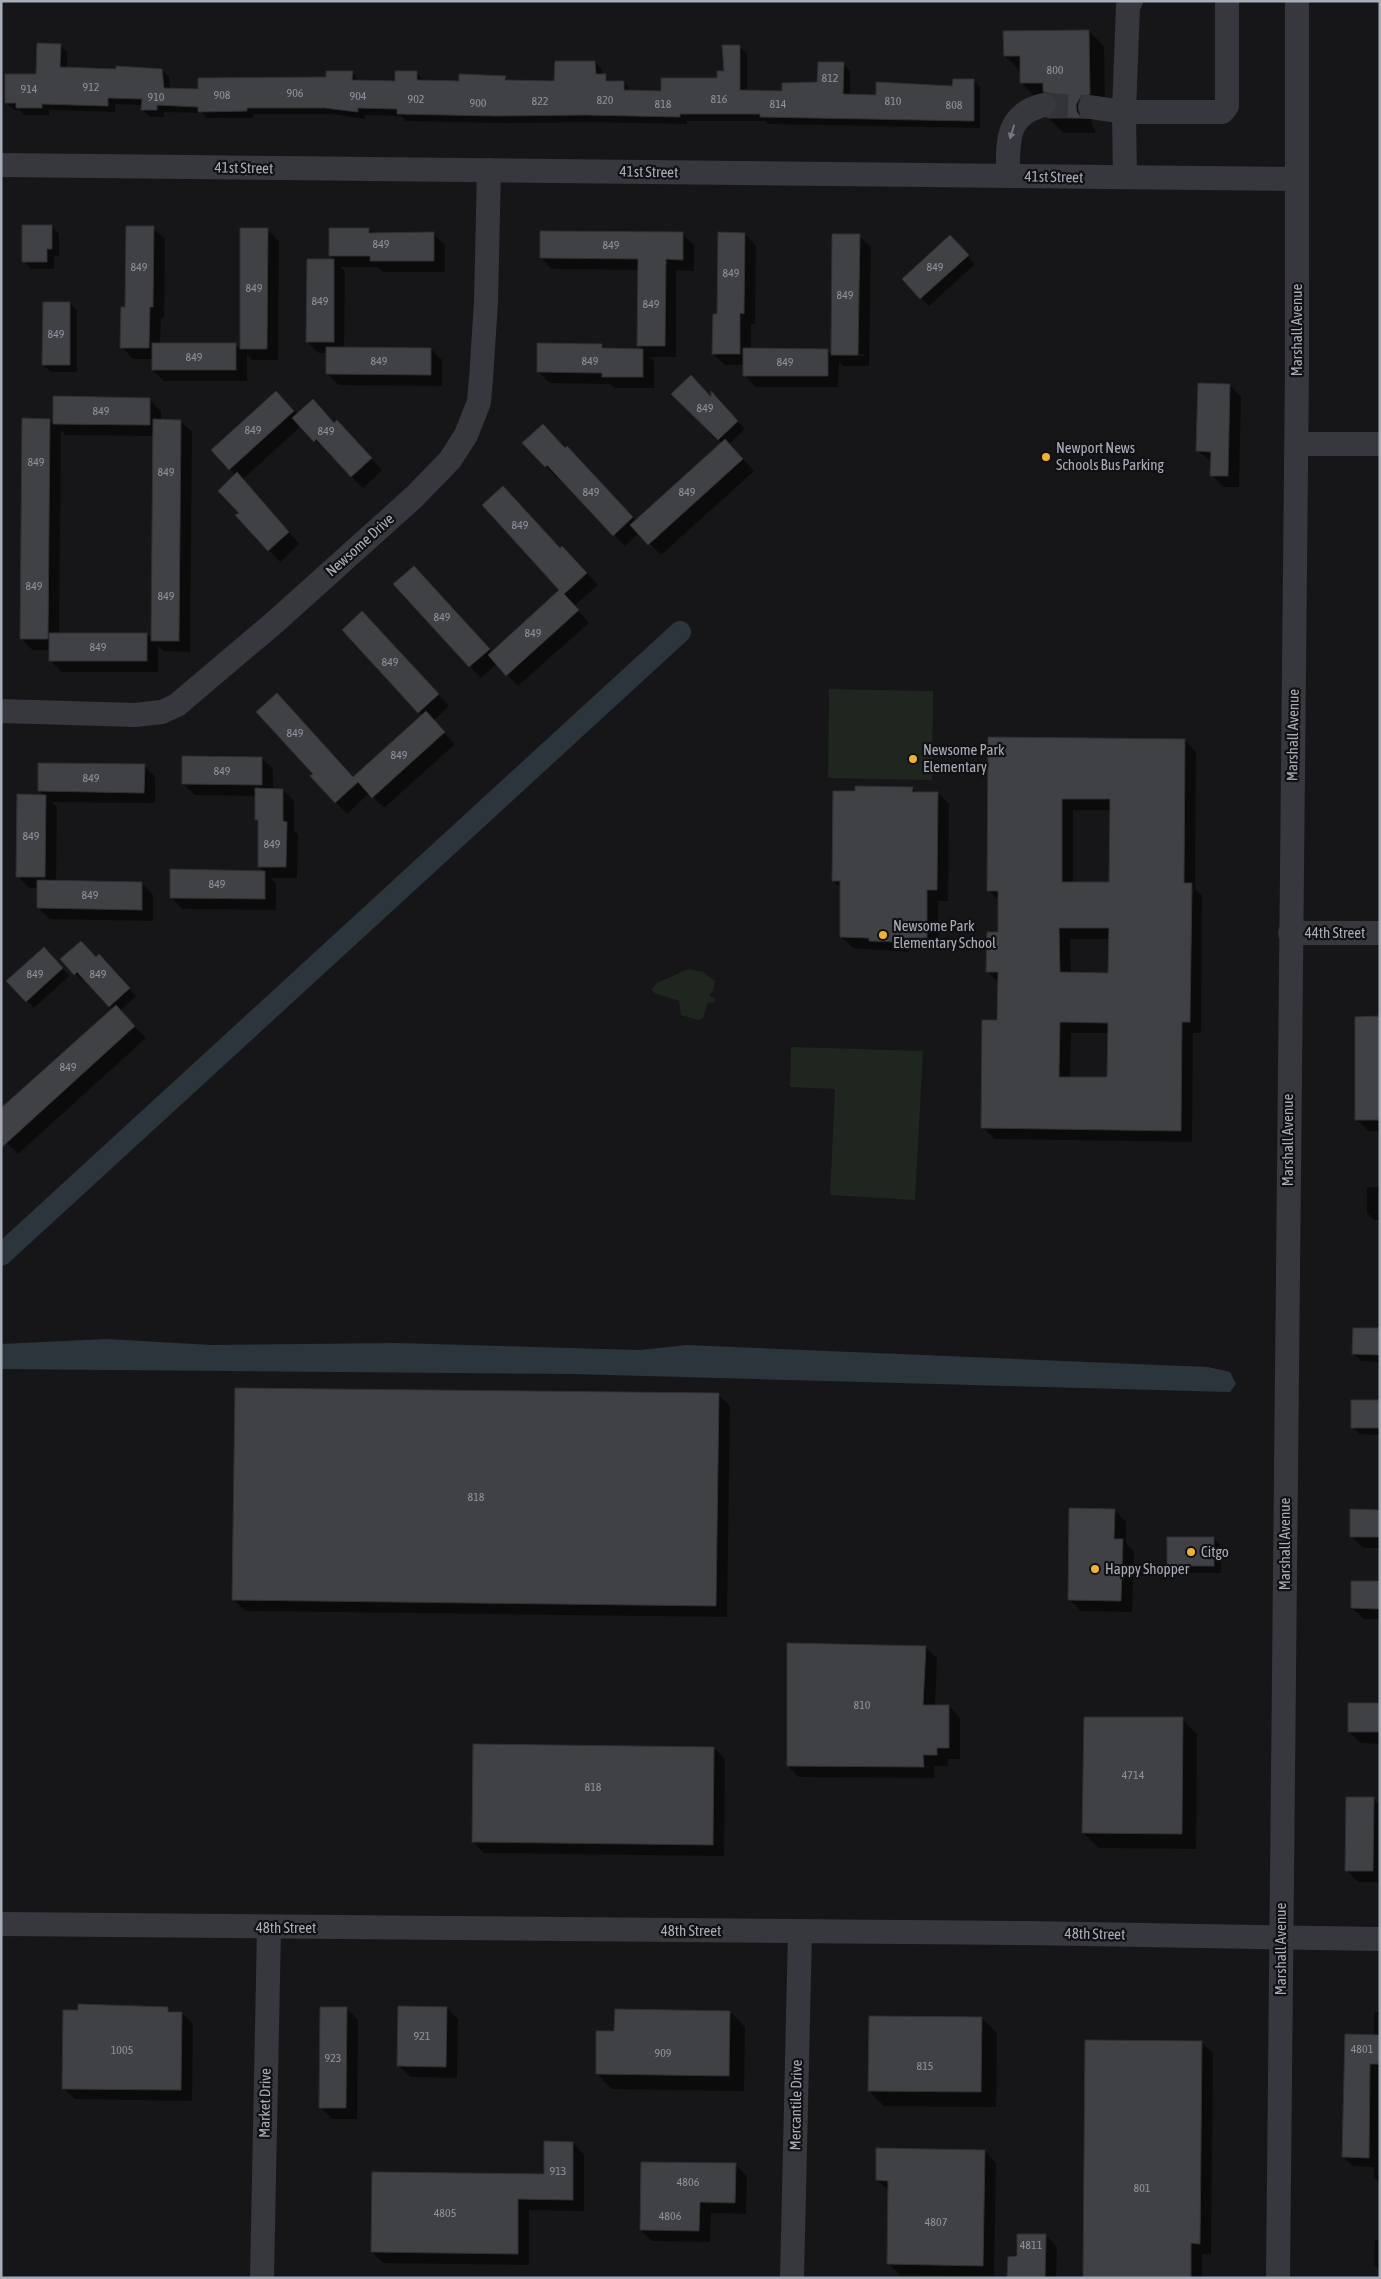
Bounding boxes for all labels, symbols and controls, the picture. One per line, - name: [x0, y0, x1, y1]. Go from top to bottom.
- house number: 800: [1047, 63, 1064, 77]
- house number: 812: [822, 71, 838, 85]
- house number: 912: [83, 80, 99, 94]
- house number: 914: [21, 82, 38, 96]
- house number: 906: [287, 86, 304, 100]
- house number: 908: [214, 88, 231, 102]
- house number: 904: [350, 89, 367, 103]
- house number: 910: [148, 90, 165, 104]
- house number: 902: [408, 92, 424, 106]
- house number: 816: [711, 92, 728, 106]
- house number: 820: [597, 93, 614, 107]
- house number: 822: [532, 94, 548, 108]
- house number: 810: [885, 94, 902, 108]
- house number: 900: [470, 96, 487, 110]
- house number: 818: [655, 97, 672, 111]
- house number: 814: [770, 97, 787, 111]
- house number: 808: [946, 98, 963, 112]
- one-way arrow: [1008, 125, 1016, 140]
- street label: 41st Street: [215, 158, 273, 177]
- street label: 41st Street: [620, 162, 678, 181]
- street label: 41st Street: [1025, 167, 1083, 186]
- house number: 849: [373, 237, 390, 251]
- house number: 849: [603, 238, 620, 252]
- house number: 849: [131, 260, 148, 274]
- house number: 849: [927, 260, 944, 274]
- house number: 849: [723, 266, 740, 280]
- house number: 849: [246, 281, 263, 295]
- street label: Marshall Avenue: [1288, 284, 1305, 376]
- house number: 849: [837, 288, 854, 302]
- house number: 849: [312, 294, 329, 308]
- house number: 849: [643, 297, 660, 311]
- house number: 849: [48, 327, 65, 341]
- house number: 849: [186, 350, 203, 364]
- house number: 849: [371, 354, 388, 368]
- house number: 849: [582, 354, 599, 368]
- house number: 849: [777, 355, 794, 369]
- house number: 849: [697, 401, 714, 415]
- house number: 849: [93, 404, 110, 418]
- house number: 849: [245, 423, 262, 437]
- house number: 849: [318, 424, 335, 438]
- place label: Newport News Schools Bus Parking: [1056, 439, 1165, 473]
- marker: Newport News Schools Bus Parking: [1040, 451, 1052, 463]
- house number: 849: [28, 455, 45, 469]
- house number: 849: [158, 465, 175, 479]
- house number: 849: [583, 485, 600, 499]
- house number: 849: [679, 485, 696, 499]
- street label: Newsome Drive: [322, 510, 397, 580]
- house number: 849: [512, 518, 529, 532]
- house number: 849: [26, 579, 43, 593]
- house number: 849: [158, 589, 175, 603]
- house number: 849: [434, 610, 451, 624]
- house number: 849: [525, 626, 542, 640]
- house number: 849: [90, 640, 107, 654]
- house number: 849: [382, 655, 399, 669]
- street label: Marshall Avenue: [1283, 688, 1302, 781]
- house number: 849: [287, 726, 304, 740]
- place label: Newsome Park Elementary: [923, 741, 1005, 775]
- house number: 849: [391, 748, 408, 762]
- marker: Newsome Park Elementary: [907, 753, 919, 765]
- house number: 849: [214, 764, 231, 778]
- house number: 849: [83, 771, 100, 785]
- house number: 849: [23, 829, 40, 843]
- house number: 849: [264, 837, 281, 851]
- house number: 849: [209, 877, 226, 891]
- house number: 849: [82, 888, 99, 902]
- place label: Newsome Park Elementary School: [893, 917, 996, 951]
- street label: 44th Street: [1305, 924, 1365, 941]
- marker: Newsome Park Elementary School: [877, 929, 889, 941]
- house number: 849: [27, 967, 44, 981]
- house number: 849: [90, 967, 107, 981]
- house number: 849: [60, 1060, 77, 1074]
- street label: Marshall Avenue: [1279, 1094, 1296, 1186]
- house number: 818: [468, 1490, 485, 1504]
- street label: Marshall Avenue: [1276, 1498, 1293, 1590]
- place label: Citgo: [1201, 1543, 1229, 1560]
- marker: Citgo: [1185, 1546, 1197, 1558]
- place label: Happy Shopper: [1105, 1560, 1190, 1577]
- marker: Happy Shopper: [1089, 1563, 1101, 1575]
- house number: 810: [854, 1698, 871, 1712]
- house number: 4714: [1122, 1768, 1145, 1782]
- house number: 818: [585, 1780, 602, 1794]
- street label: Marshall Avenue: [1272, 1903, 1289, 1995]
- street label: 48th Street: [256, 1919, 316, 1936]
- street label: 48th Street: [661, 1922, 721, 1939]
- street label: 48th Street: [1065, 1924, 1125, 1943]
- house number: 921: [414, 2029, 431, 2043]
- house number: 4801: [1351, 2042, 1374, 2056]
- house number: 1005: [111, 2043, 133, 2057]
- house number: 909: [655, 2046, 672, 2060]
- house number: 923: [325, 2051, 341, 2065]
- street label: Mercantile Drive: [786, 2059, 805, 2150]
- house number: 815: [917, 2059, 933, 2073]
- street label: Market Drive: [255, 2068, 274, 2138]
- house number: 913: [550, 2164, 566, 2178]
- house number: 4806: [677, 2175, 700, 2189]
- house number: 801: [1134, 2181, 1151, 2195]
- house number: 4805: [434, 2206, 456, 2220]
- house number: 4806: [659, 2209, 682, 2223]
- house number: 4807: [925, 2215, 948, 2229]
- house number: 4811: [1020, 2238, 1043, 2252]

